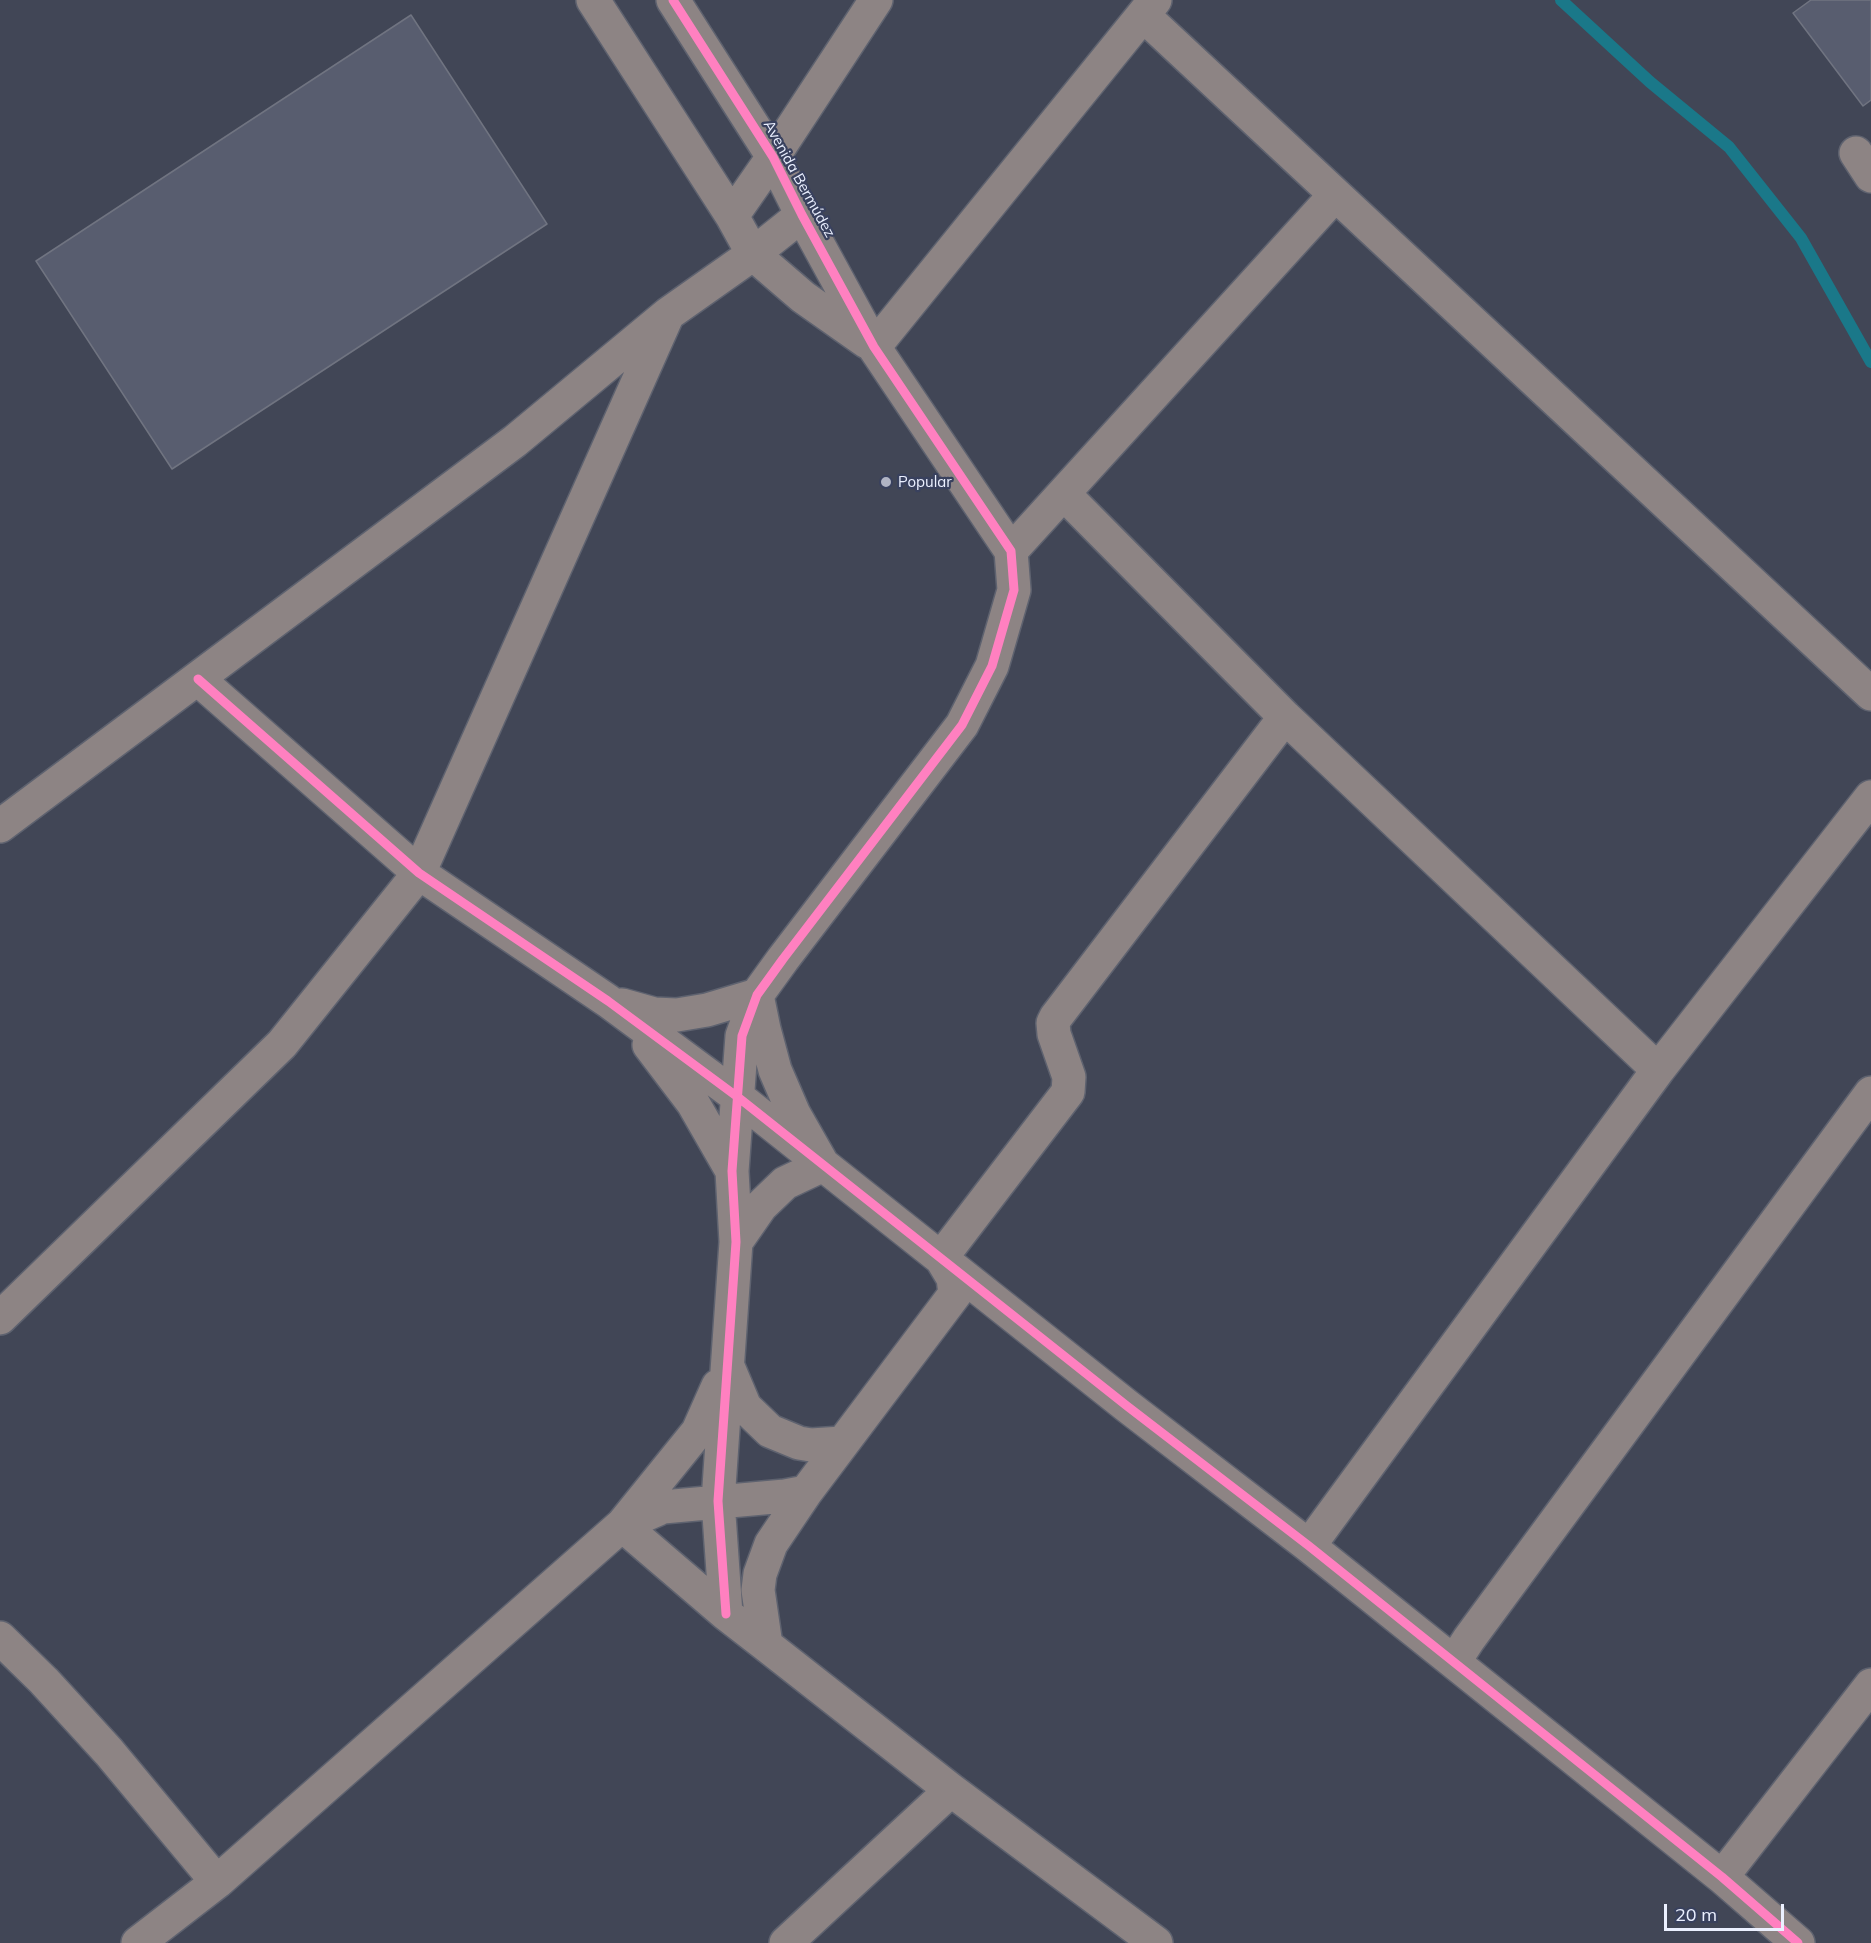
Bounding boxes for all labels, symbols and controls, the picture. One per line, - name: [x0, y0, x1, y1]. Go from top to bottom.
- street label: Avenida Bermúdez: [759, 117, 839, 241]
- place label: Popular: [898, 473, 952, 491]
- marker: Popular: [879, 475, 893, 489]
- scale bar: [1667, 1892, 1787, 1930]
- text: 20 m: [1675, 1903, 1717, 1926]

